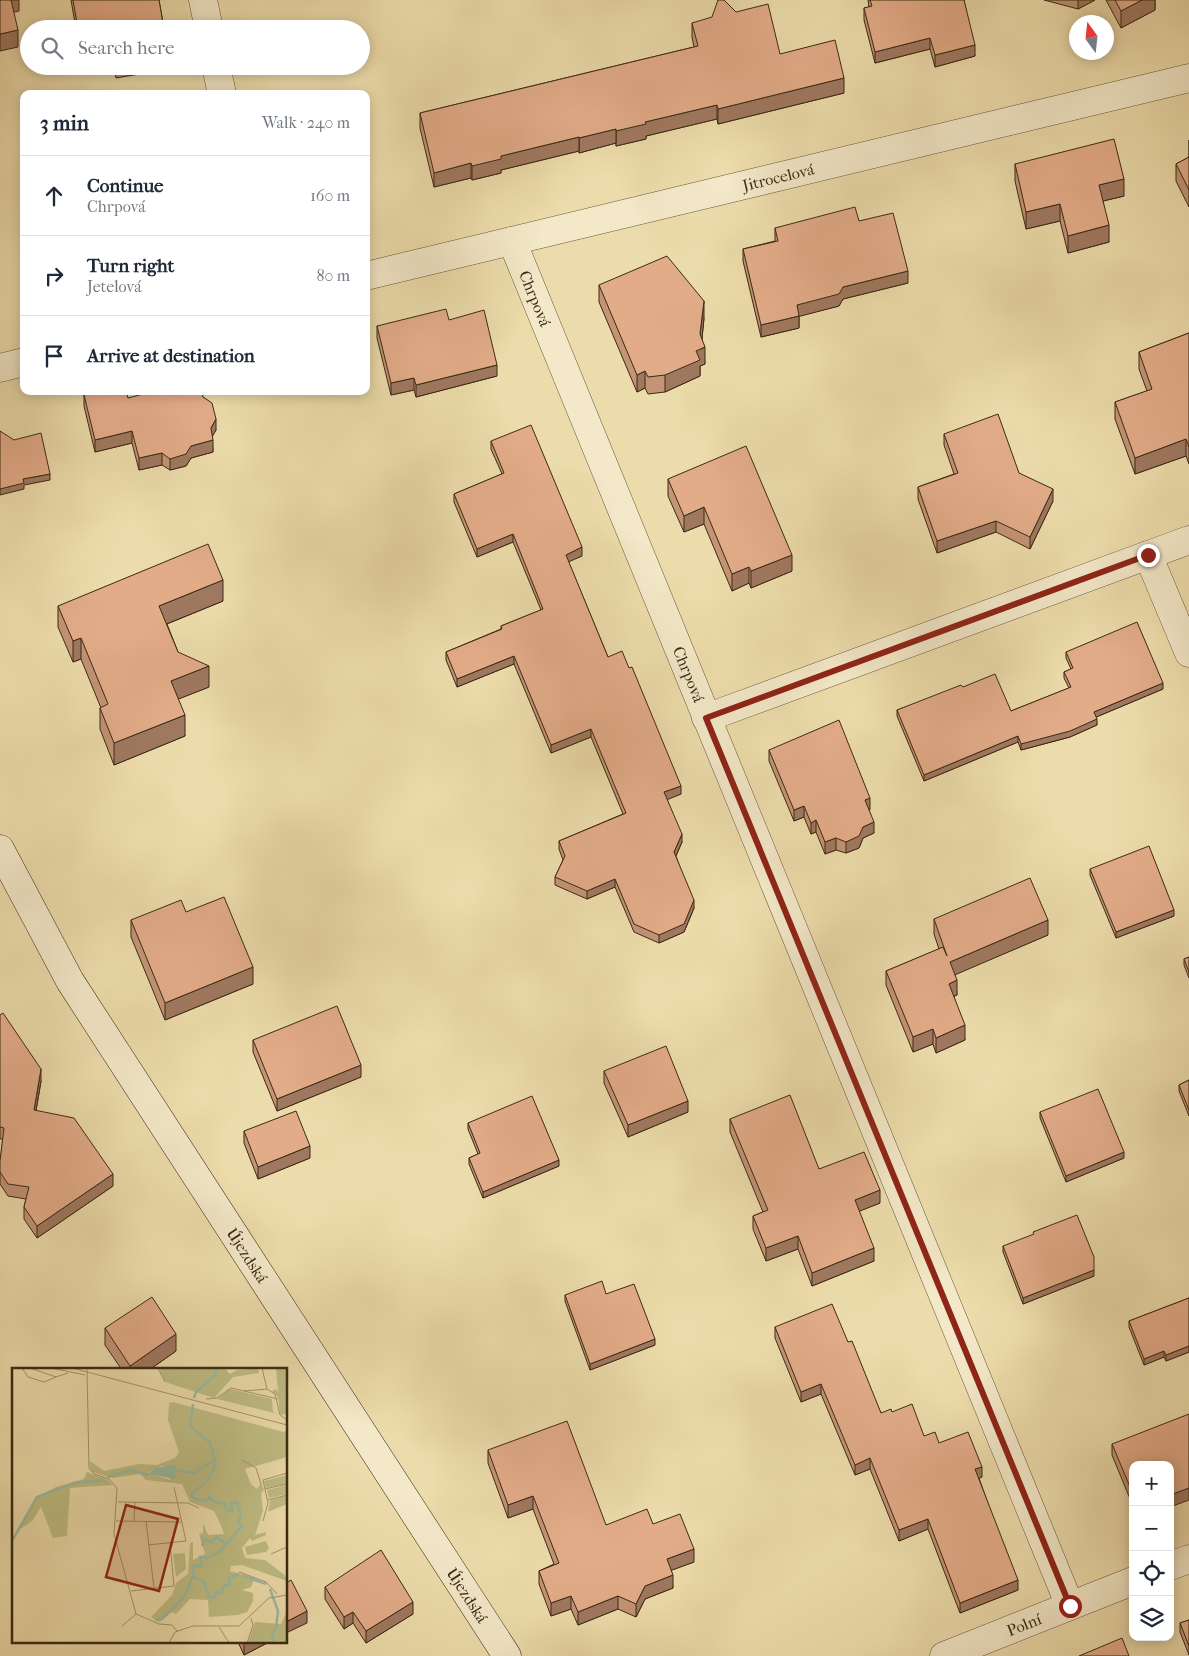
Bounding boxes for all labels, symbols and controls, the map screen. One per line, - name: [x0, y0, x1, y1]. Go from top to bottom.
- north arrow: [1069, 15, 1114, 60]
- search box: [20, 20, 370, 75]
- icon: search: [38, 34, 66, 62]
- text: Search here: [78, 37, 174, 59]
- text: 3 min: [40, 111, 89, 135]
- text: Walk · 240 m: [262, 113, 350, 132]
- street label: Jitrocelová: [738, 159, 817, 195]
- text: Continue: [87, 175, 163, 197]
- icon: ahead: [40, 182, 68, 210]
- text: 160 m: [310, 186, 350, 205]
- text: Chrpová: [87, 197, 146, 216]
- text: Turn right: [87, 255, 174, 277]
- icon: right: [40, 262, 68, 290]
- text: 80 m: [316, 266, 350, 285]
- street label: Chrpová: [516, 268, 556, 330]
- text: Jetelová: [87, 277, 142, 296]
- icon: arrive: [40, 342, 68, 370]
- text: Arrive at destination: [87, 345, 255, 367]
- route end: [1137, 544, 1160, 567]
- street label: Chrpová: [669, 643, 709, 706]
- street label: Újezdská: [223, 1224, 273, 1287]
- inset map: [12, 1368, 288, 1644]
- map controls: [1129, 1461, 1174, 1641]
- button: +: [1129, 1461, 1174, 1506]
- button: −: [1129, 1506, 1174, 1551]
- button: locate: [1129, 1551, 1174, 1596]
- street label: Újezdská: [443, 1564, 493, 1627]
- route start: [1059, 1595, 1082, 1618]
- button: layers: [1129, 1596, 1174, 1641]
- street label: Polní: [1004, 1609, 1044, 1640]

